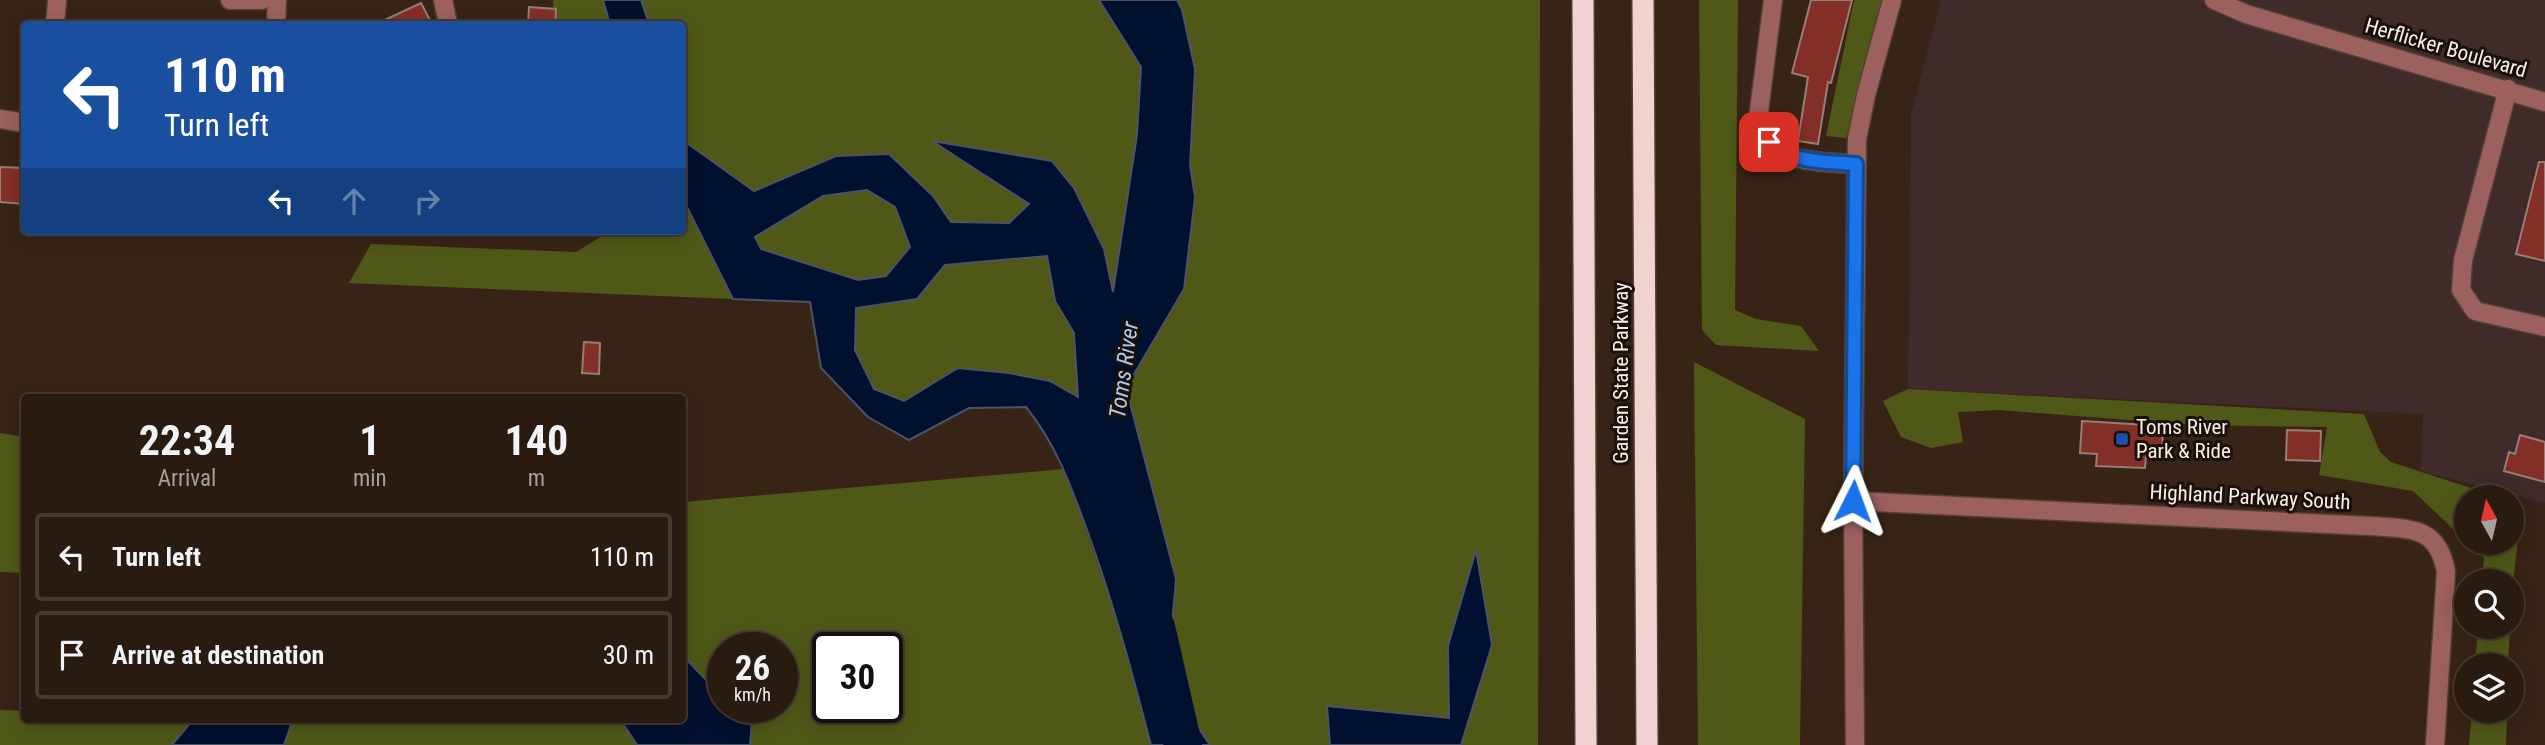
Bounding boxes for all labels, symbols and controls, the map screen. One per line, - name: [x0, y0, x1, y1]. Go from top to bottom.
- street label: Herflicker Boulevard: [2362, 13, 2530, 83]
- text: 110 m: [164, 47, 286, 104]
- icon: left: [49, 49, 140, 140]
- text: Turn left: [164, 106, 269, 144]
- pin: [1739, 112, 1799, 172]
- icon: arrive: [1750, 123, 1788, 161]
- icon: left: [262, 182, 300, 220]
- icon: ahead: [335, 182, 373, 220]
- icon: right: [408, 182, 446, 220]
- street label: Garden State Parkway: [1609, 282, 1633, 464]
- water label: Toms River: [1104, 319, 1144, 420]
- place label: Toms River Park & Ride: [2136, 415, 2231, 463]
- text: 22:34: [139, 416, 235, 465]
- text: 1: [359, 416, 380, 465]
- text: 140: [504, 416, 568, 465]
- marker: Toms River Park & Ride: [2114, 431, 2130, 447]
- position arrow: [1816, 464, 1890, 538]
- text: Arrival: [158, 465, 216, 492]
- text: min: [353, 465, 387, 492]
- text: m: [528, 465, 545, 492]
- street label: Highland Parkway South: [2149, 480, 2351, 514]
- north arrow: [2454, 485, 2524, 555]
- map controls: [2454, 485, 2524, 723]
- icon: left: [53, 538, 91, 576]
- text: Turn left: [112, 542, 201, 572]
- text: 110 m: [590, 542, 654, 572]
- button: search: [2454, 569, 2524, 639]
- speed limit sign: 30: [812, 632, 903, 723]
- icon: arrive: [53, 636, 91, 674]
- text: Arrive at destination: [112, 640, 324, 670]
- text: 30 m: [603, 640, 654, 670]
- text: 26: [735, 648, 770, 689]
- button: layers: [2454, 653, 2524, 723]
- text: km/h: [734, 684, 771, 705]

